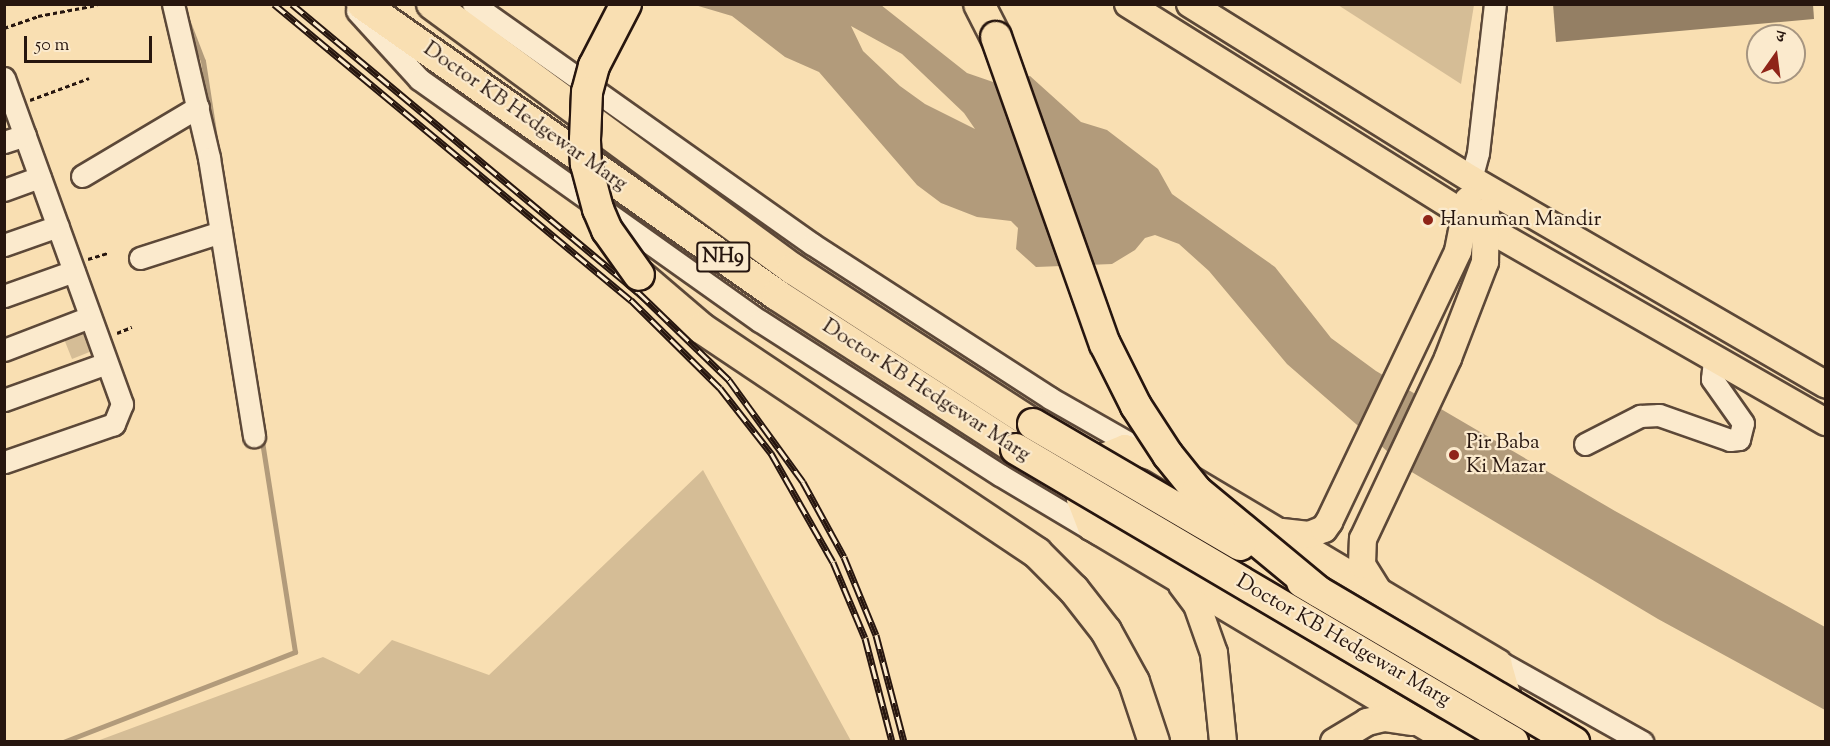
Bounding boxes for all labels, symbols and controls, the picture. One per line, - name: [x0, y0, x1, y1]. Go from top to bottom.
- scale bar: [27, 24, 154, 62]
- north arrow: [1746, 24, 1806, 84]
- text: उ: [1773, 26, 1787, 50]
- text: 50 m: [35, 33, 69, 59]
- street label: Doctor KB Hedgewar Marg: [418, 37, 632, 197]
- place label: Hanuman Mandir: [1440, 207, 1601, 233]
- marker: Hanuman Mandir: [1421, 213, 1435, 227]
- road number: NH9: [696, 240, 750, 274]
- street label: Doctor KB Hedgewar Marg: [817, 314, 1035, 468]
- place label: Pir Baba Ki Mazar: [1466, 430, 1546, 480]
- marker: Pir Baba Ki Mazar: [1447, 448, 1461, 462]
- street label: Doctor KB Hedgewar Marg: [1231, 569, 1455, 713]

